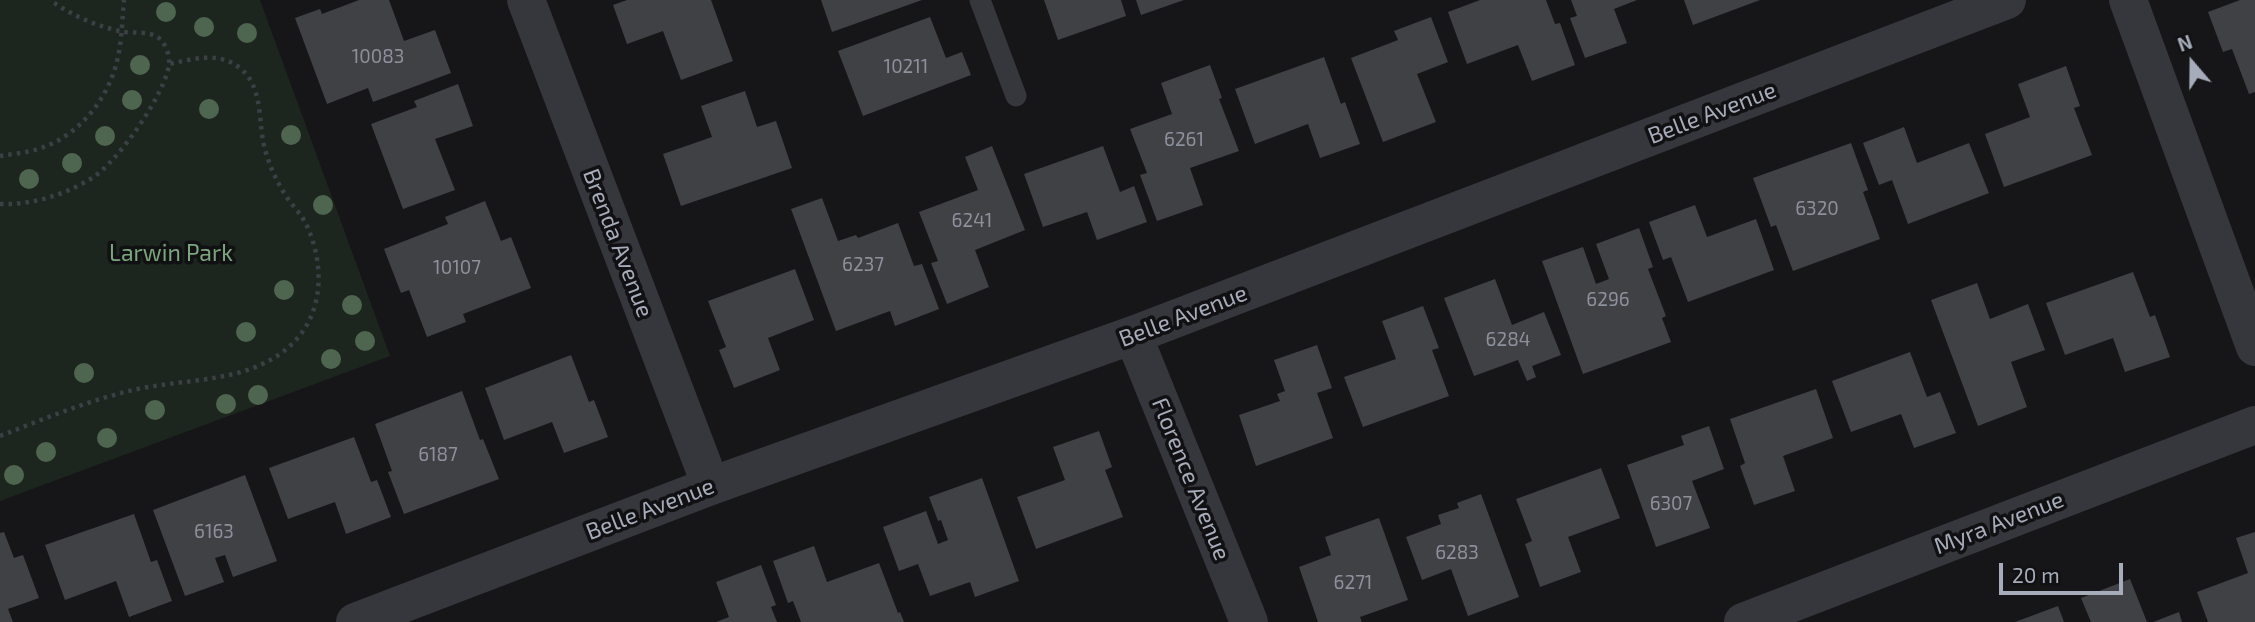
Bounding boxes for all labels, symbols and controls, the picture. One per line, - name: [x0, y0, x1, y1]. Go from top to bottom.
- north arrow: [2157, 28, 2227, 98]
- text: N: [2174, 30, 2195, 56]
- house number: 10083: [352, 46, 404, 68]
- house number: 10211: [884, 56, 928, 78]
- street label: Belle Avenue: [1644, 76, 1780, 150]
- house number: 6261: [1164, 129, 1204, 151]
- street label: Brenda Avenue: [577, 165, 659, 321]
- house number: 6320: [1795, 198, 1839, 220]
- house number: 6241: [952, 210, 992, 232]
- park label: Larwin Park: [109, 239, 233, 267]
- house number: 6237: [842, 254, 884, 276]
- house number: 10107: [433, 257, 481, 279]
- street label: Belle Avenue: [1115, 279, 1251, 353]
- house number: 6296: [1586, 289, 1630, 311]
- house number: 6284: [1486, 329, 1530, 351]
- street label: Florence Avenue: [1146, 394, 1236, 564]
- house number: 6187: [418, 444, 458, 466]
- street label: Belle Avenue: [582, 472, 718, 546]
- street label: Myra Avenue: [1930, 486, 2068, 560]
- house number: 6307: [1650, 493, 1692, 515]
- house number: 6163: [194, 521, 234, 543]
- house number: 6283: [1435, 542, 1479, 564]
- scale bar: [2003, 548, 2127, 592]
- text: 20 m: [2012, 562, 2060, 587]
- house number: 6271: [1334, 572, 1372, 594]

